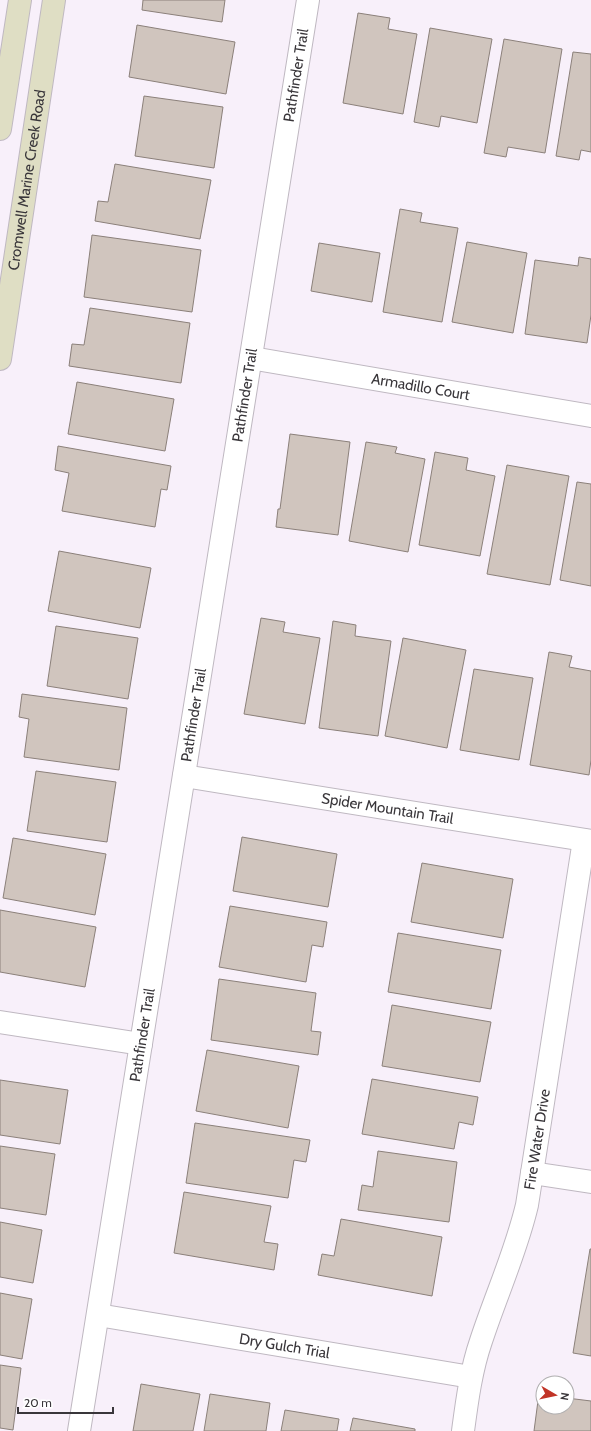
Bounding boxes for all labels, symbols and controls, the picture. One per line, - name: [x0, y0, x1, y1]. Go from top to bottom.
- street label: Pathfinder Trail: [280, 27, 312, 123]
- street label: Cromwell Marine Creek Road: [4, 89, 49, 272]
- street label: Pathfinder Trail: [228, 347, 261, 443]
- street label: Armadillo Court: [370, 370, 471, 404]
- street label: Pathfinder Trail: [177, 667, 210, 763]
- street label: Spider Mountain Trail: [320, 789, 455, 828]
- street label: Pathfinder Trail: [126, 987, 159, 1083]
- street label: Fire Water Drive: [521, 1087, 554, 1191]
- street label: Dry Gulch Trial: [238, 1330, 332, 1362]
- north arrow: [535, 1375, 575, 1415]
- scale bar: [18, 1389, 113, 1415]
- text: N: [557, 1392, 572, 1402]
- text: 20 m: [24, 1395, 52, 1410]

